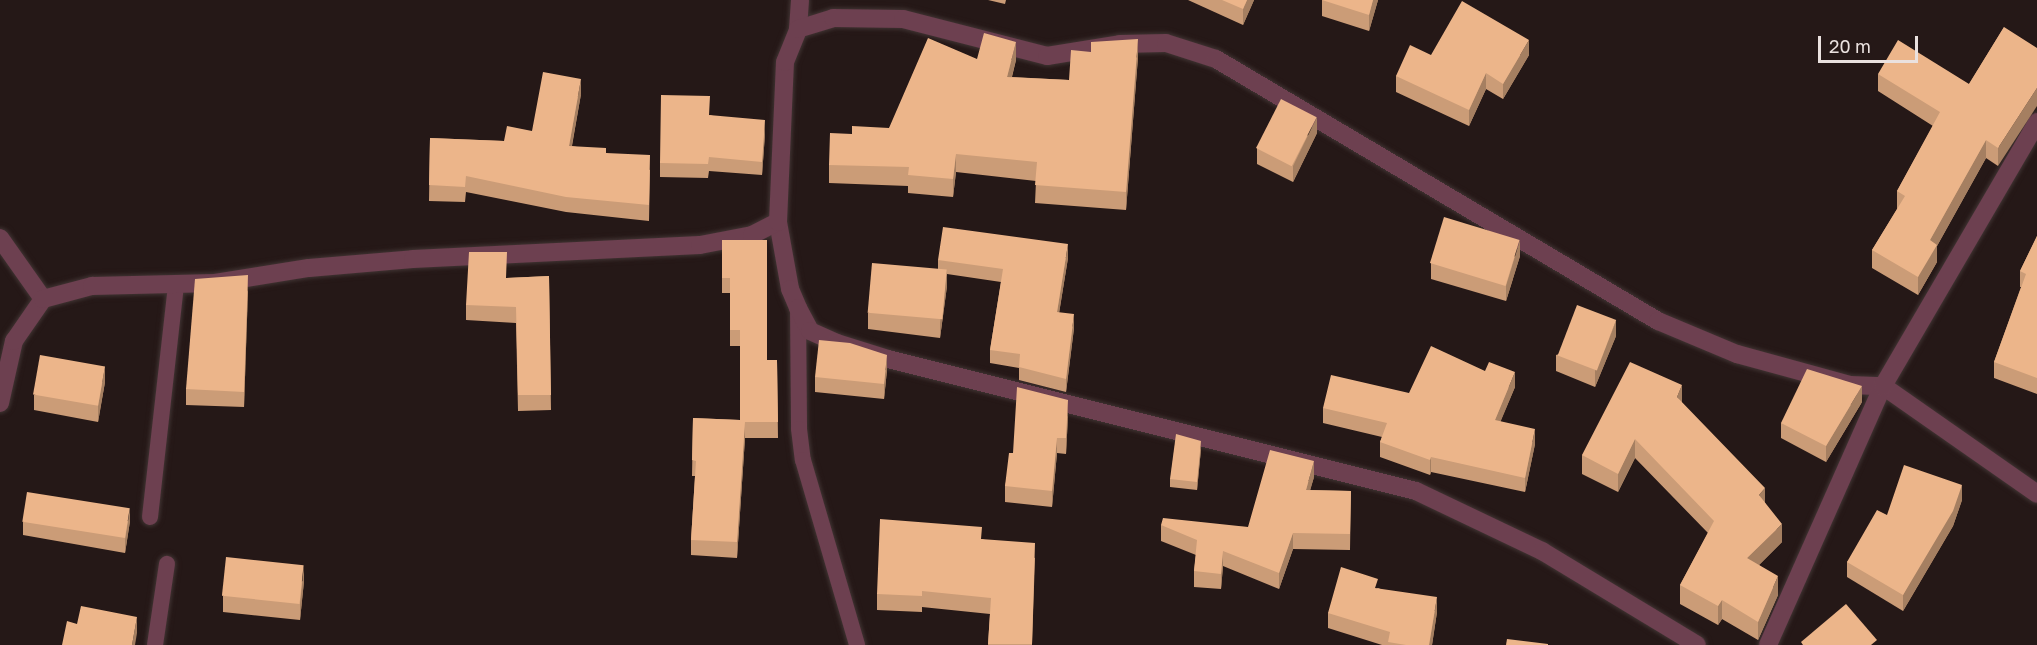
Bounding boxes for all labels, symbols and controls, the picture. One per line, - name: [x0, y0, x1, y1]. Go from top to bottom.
- scale bar: [1821, 24, 1922, 62]
- text: 20 m: [1829, 35, 1871, 57]

